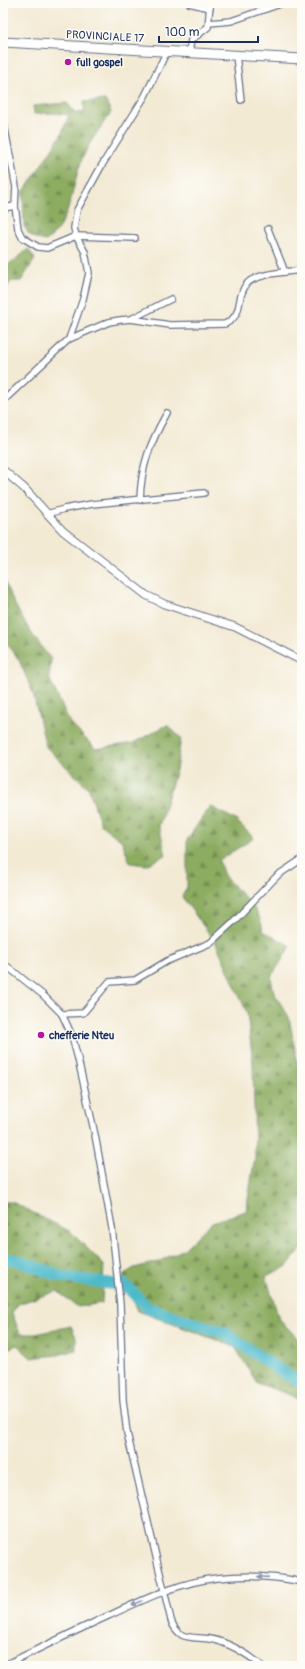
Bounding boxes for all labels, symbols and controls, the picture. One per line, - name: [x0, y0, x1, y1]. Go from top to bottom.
- scale bar: [159, 18, 258, 44]
- text: 100 m: [165, 25, 200, 40]
- street label: PROVINCIALE 17: [66, 28, 144, 45]
- place label: full gospel: [76, 56, 123, 69]
- marker: full gospel: [63, 57, 73, 67]
- place label: chefferie Nteu: [48, 1029, 115, 1042]
- marker: chefferie Nteu: [36, 1030, 46, 1040]
- one-way arrow: [257, 1574, 269, 1581]
- one-way arrow: [131, 1600, 143, 1606]

